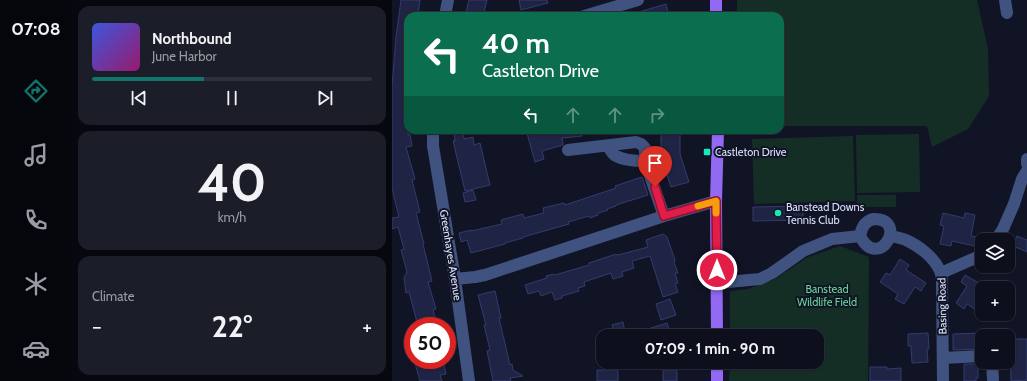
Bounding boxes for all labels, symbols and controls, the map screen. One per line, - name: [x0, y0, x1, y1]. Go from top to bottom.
- text: 07:08: [11, 18, 61, 40]
- text: 40 m: [482, 26, 550, 60]
- icon: left: [416, 28, 468, 80]
- text: Northbound: [152, 30, 232, 48]
- text: June Harbor: [152, 48, 217, 64]
- text: Castleton Drive: [482, 60, 599, 82]
- icon: directions: [22, 77, 50, 105]
- icon: previous: [128, 87, 150, 109]
- icon: pause: [221, 87, 243, 109]
- icon: next: [314, 87, 336, 109]
- icon: left: [520, 104, 542, 126]
- icon: ahead: [562, 104, 584, 126]
- icon: ahead: [604, 104, 626, 126]
- icon: right: [646, 104, 668, 126]
- icon: music: [22, 141, 50, 169]
- place label: Castleton Drive: [715, 145, 787, 159]
- pin: [638, 146, 672, 187]
- marker: Castleton Drive: [702, 147, 712, 157]
- text: 40: [197, 151, 267, 214]
- icon: arrive: [644, 152, 666, 174]
- place label: Banstead Downs Tennis Club: [786, 200, 865, 227]
- icon: phone: [22, 206, 50, 234]
- street label: Greenhayes Avenue: [437, 208, 465, 302]
- marker: Banstead Downs Tennis Club: [773, 208, 783, 218]
- text: km/h: [218, 209, 246, 225]
- map controls: [975, 233, 1015, 369]
- button: layers: [975, 233, 1015, 273]
- position arrow: [696, 249, 738, 291]
- icon: climate: [22, 270, 50, 298]
- street label: Basing Road: [935, 278, 949, 334]
- button: +: [975, 281, 1015, 321]
- park label: Banstead Wildlife Field: [797, 282, 857, 309]
- text: Climate: [92, 288, 134, 304]
- text: 22°: [212, 308, 252, 345]
- text: −: [92, 313, 102, 340]
- text: +: [362, 313, 372, 340]
- speed limit sign: 50: [404, 317, 456, 369]
- button: −: [975, 329, 1015, 369]
- icon: car: [22, 335, 50, 363]
- text: 07:09 · 1 min · 90 m: [645, 340, 775, 358]

